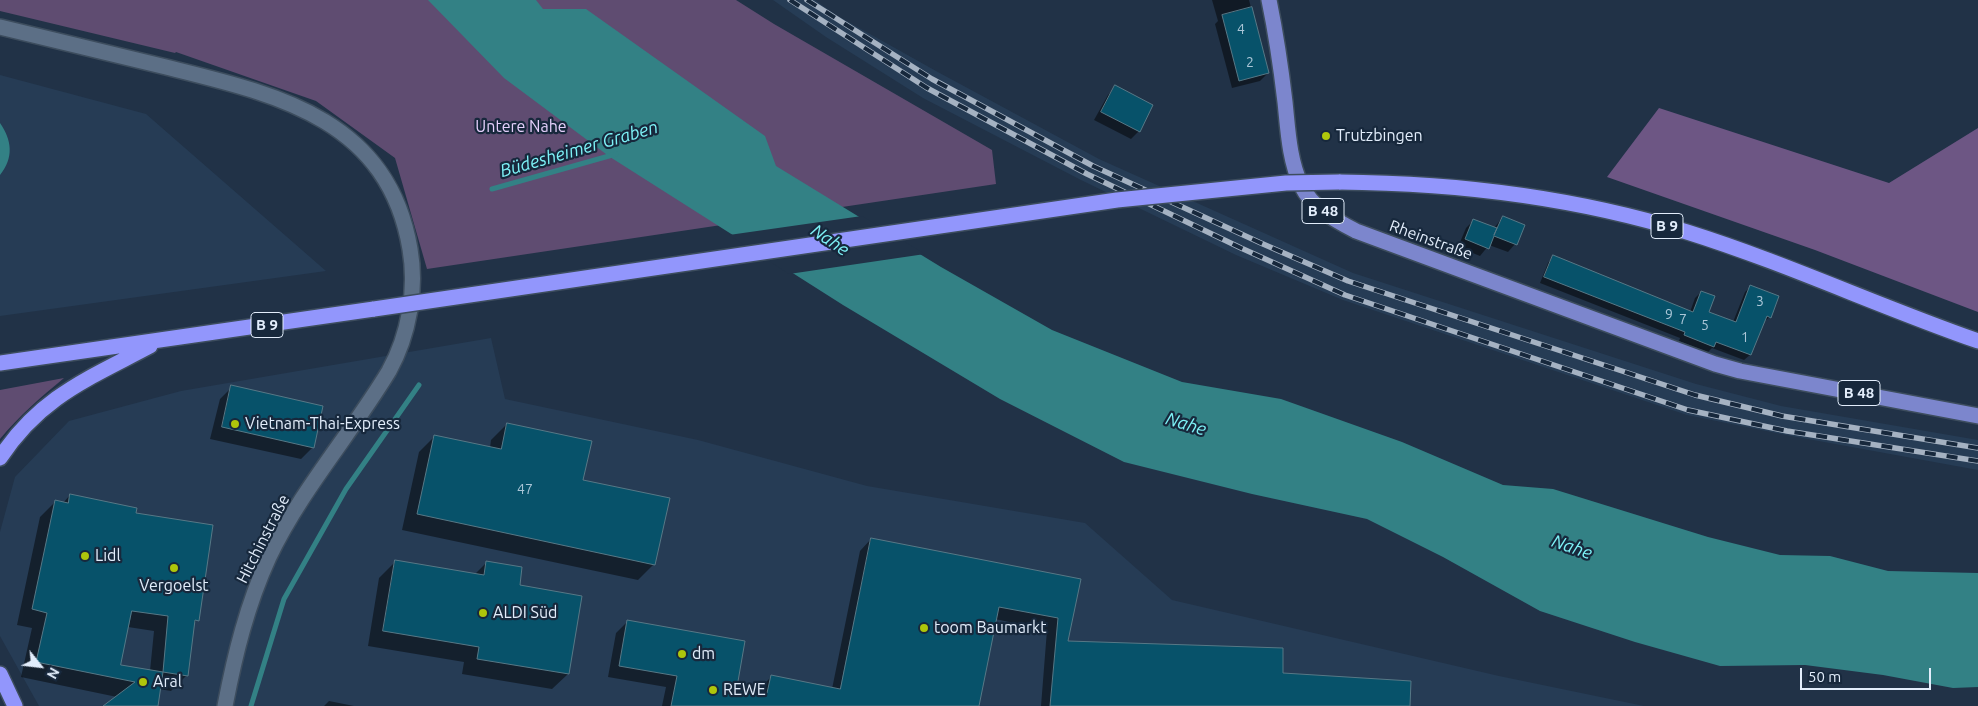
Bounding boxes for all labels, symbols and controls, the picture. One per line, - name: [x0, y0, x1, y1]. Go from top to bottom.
- house number: 4: [1237, 21, 1245, 37]
- house number: 2: [1246, 54, 1254, 70]
- water label: Büdesheimer Graben: [497, 116, 661, 182]
- park label: Untere Nahe: [475, 117, 567, 137]
- place label: Trutzbingen: [1336, 126, 1423, 146]
- marker: Trutzbingen: [1320, 130, 1332, 142]
- road number: B 48: [1302, 198, 1344, 224]
- road number: B 9: [1651, 214, 1683, 238]
- street label: Rheinstraße: [1387, 216, 1475, 264]
- water label: Nahe: [807, 220, 853, 260]
- house number: 3: [1756, 293, 1764, 309]
- house number: 9: [1665, 306, 1673, 322]
- house number: 7: [1679, 311, 1687, 327]
- road number: B 9: [251, 312, 283, 338]
- house number: 5: [1701, 317, 1709, 333]
- house number: 1: [1741, 329, 1749, 345]
- road number: B 48: [1838, 380, 1880, 406]
- water label: Nahe: [1163, 408, 1209, 440]
- place label: Vietnam-Thai-Express: [245, 414, 400, 434]
- marker: Vietnam-Thai-Express: [229, 418, 241, 430]
- house number: 47: [517, 481, 533, 497]
- street label: Hitchinstraße: [232, 491, 294, 587]
- water label: Nahe: [1549, 530, 1595, 564]
- place label: Lidl: [95, 546, 121, 566]
- marker: Lidl: [79, 550, 91, 562]
- marker: Vergoelst: [168, 562, 180, 574]
- place label: Vergoelst: [139, 576, 209, 596]
- place label: ALDI Süd: [493, 603, 557, 623]
- marker: ALDI Süd: [477, 607, 489, 619]
- place label: toom Baumarkt: [934, 618, 1046, 638]
- marker: toom Baumarkt: [918, 622, 930, 634]
- north arrow: [15, 641, 65, 691]
- place label: dm: [692, 644, 715, 664]
- marker: dm: [676, 648, 688, 660]
- scale bar: [1803, 658, 1934, 690]
- text: N: [44, 665, 63, 682]
- text: 50 m: [1808, 668, 1841, 685]
- place label: Aral: [153, 672, 182, 692]
- marker: Aral: [137, 676, 149, 688]
- place label: REWE: [723, 680, 766, 700]
- marker: REWE: [707, 684, 719, 696]

